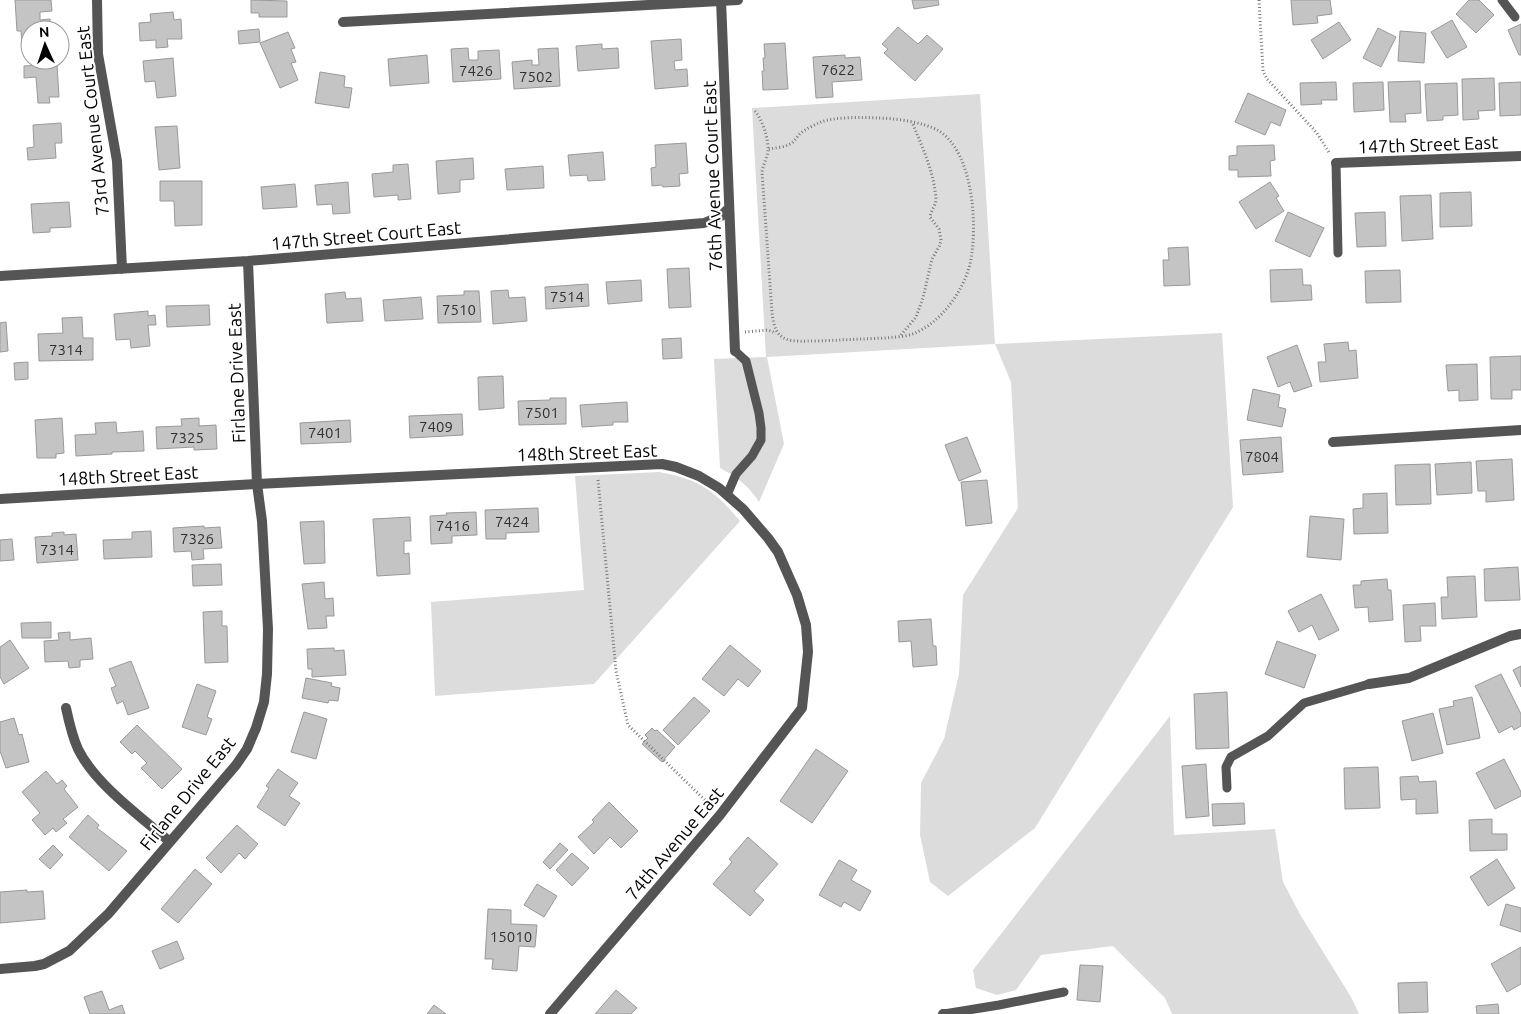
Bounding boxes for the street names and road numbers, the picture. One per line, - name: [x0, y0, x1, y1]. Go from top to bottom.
- street label: 73rd Avenue Court East: [72, 25, 112, 217]
- street label: 76th Avenue Court East: [699, 80, 725, 272]
- street label: 147th Street East: [1357, 132, 1499, 156]
- street label: 147th Street Court East: [270, 217, 462, 253]
- street label: Firlane Drive East: [224, 303, 248, 443]
- street label: 148th Street East: [516, 440, 658, 464]
- street label: 148th Street East: [57, 461, 199, 489]
- street label: Firlane Drive East: [135, 732, 239, 854]
- street label: 74th Avenue East: [621, 783, 727, 903]

